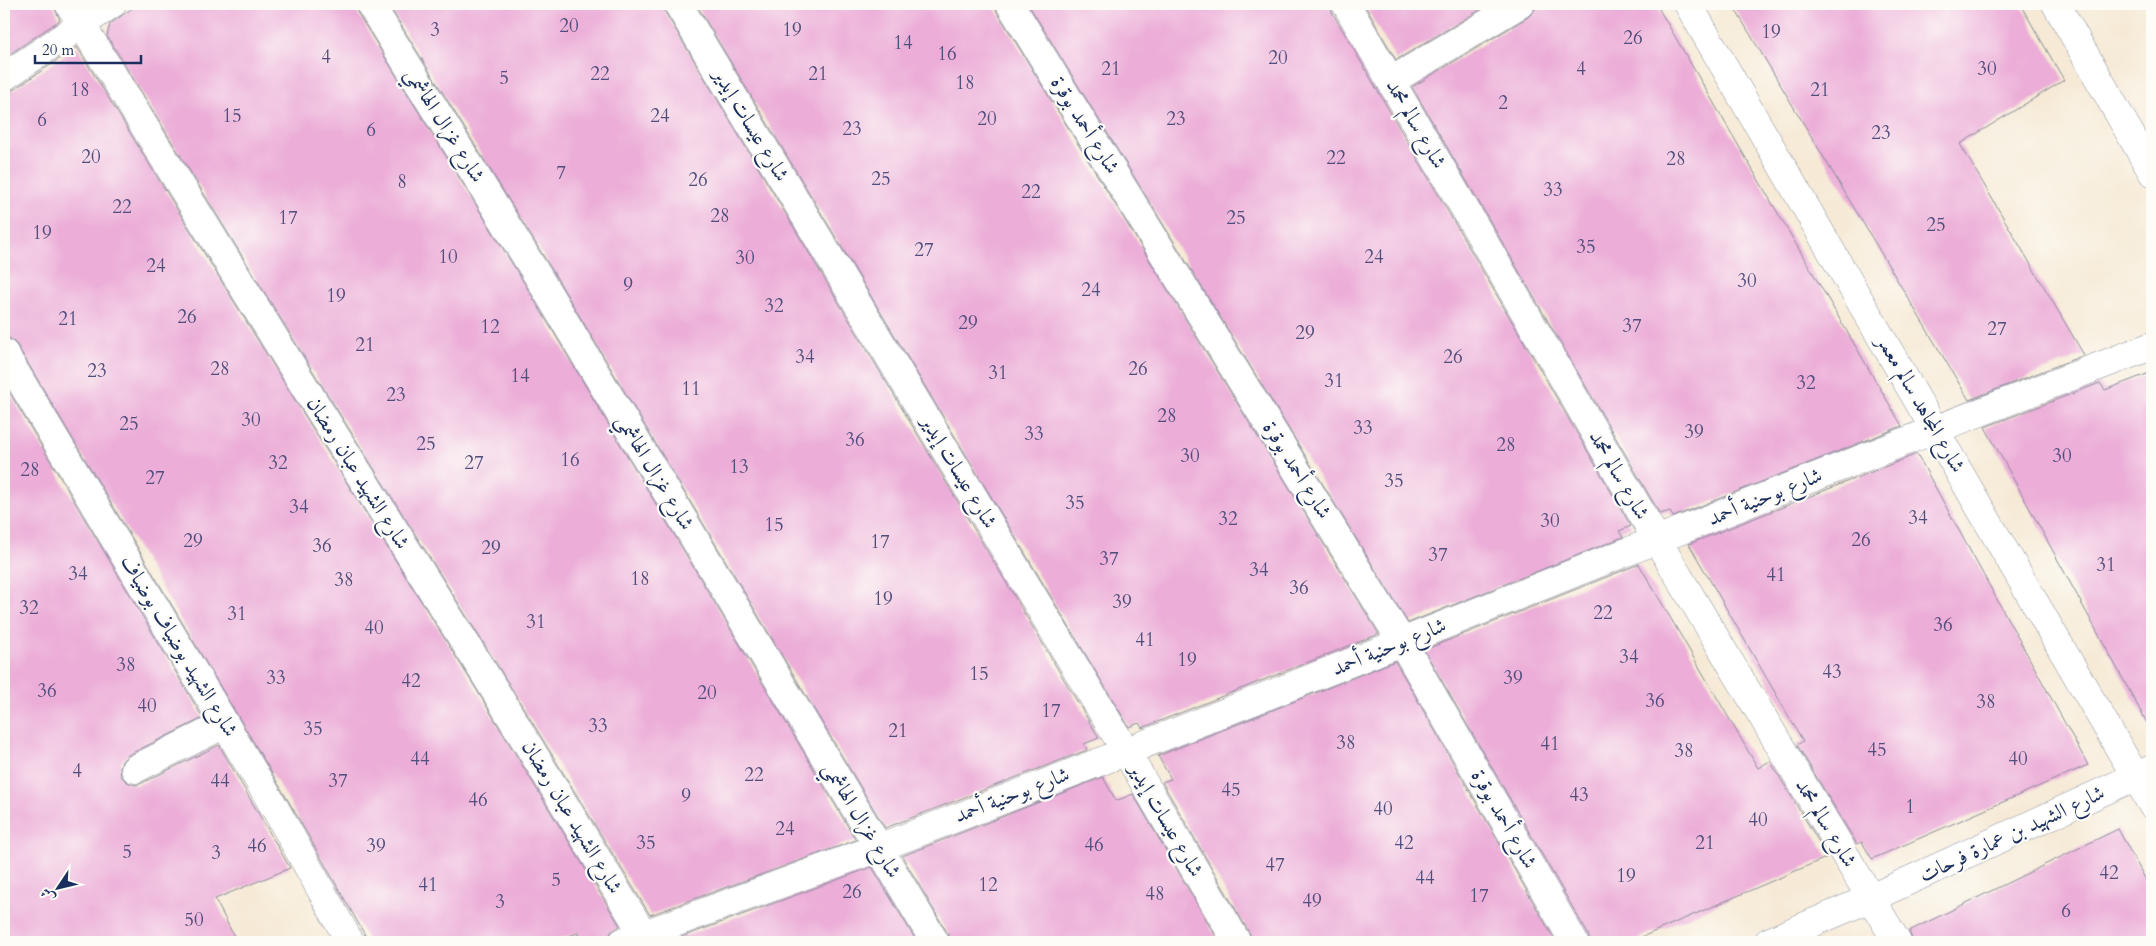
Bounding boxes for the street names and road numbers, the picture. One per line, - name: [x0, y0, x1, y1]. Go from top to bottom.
- street label: شارع عيسات إيدير: [702, 61, 796, 189]
- street label: شارع غزال الهاشمي: [394, 62, 492, 191]
- street label: شارع أحمد بوقرة: [1041, 70, 1127, 181]
- street label: شارع سالم محمد: [1376, 74, 1453, 176]
- street label: شارع المجاهد سالم معمر: [1866, 328, 1972, 480]
- street label: شارع الشهيد عبان رمضان: [297, 391, 417, 556]
- street label: شارع غزال الهاشمي: [605, 408, 701, 538]
- street label: شارع عيسات إيدير: [910, 408, 1004, 536]
- street label: شارع أحمد بوقرة: [1253, 415, 1339, 526]
- street label: شارع سالم محمد: [1579, 425, 1656, 527]
- street label: شارع بوحنية أحمد: [1703, 460, 1828, 536]
- street label: شارع الشهيد بوضياف بوضياف: [111, 550, 245, 744]
- street label: شارع بوحنية أحمد: [1327, 610, 1452, 686]
- street label: شارع الشهيد عبان رمضان: [512, 735, 629, 901]
- street label: شارع غزال الهاشمي: [812, 756, 908, 886]
- street label: شارع عيسات إيدير: [1118, 756, 1210, 884]
- street label: شارع بوحنية أحمد: [950, 759, 1075, 833]
- street label: شارع أحمد بوقرة: [1461, 764, 1545, 875]
- street label: شارع سالم محمد: [1786, 773, 1864, 874]
- street label: شارع الشهيد بن عمارة فرحات: [1914, 778, 2111, 892]

